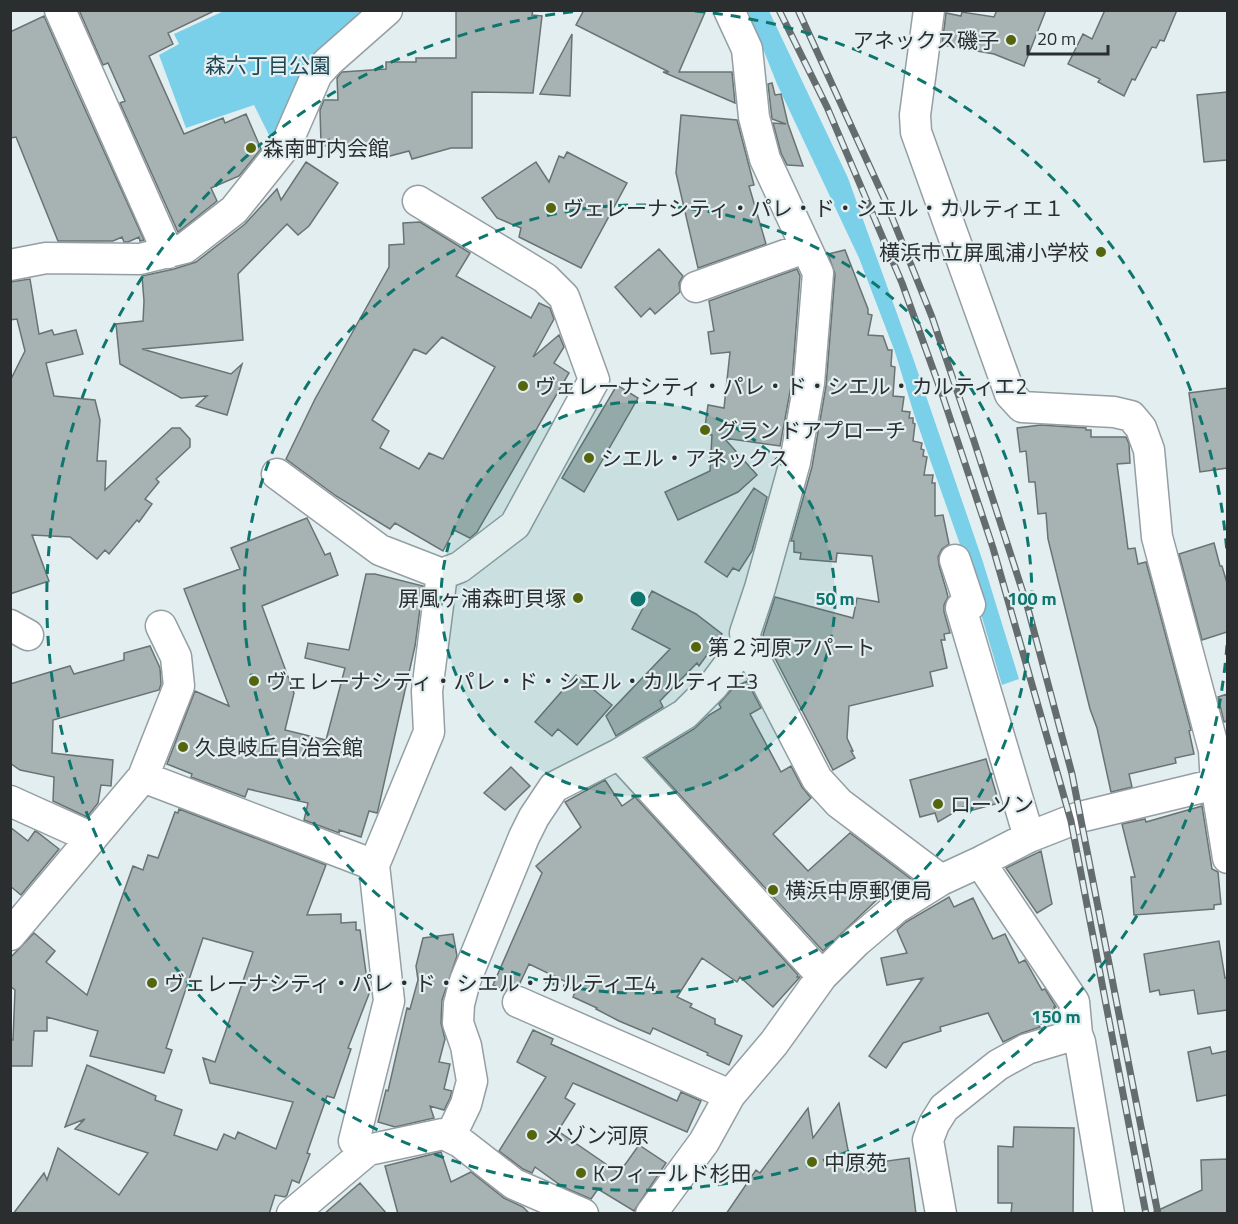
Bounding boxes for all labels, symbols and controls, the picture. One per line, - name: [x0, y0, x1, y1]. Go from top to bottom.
- scale bar: [1028, 18, 1108, 56]
- place label: アネックス磯子: [853, 24, 999, 56]
- text: 20 m: [1037, 25, 1076, 52]
- marker: アネックス磯子: [1004, 33, 1018, 47]
- park label: 森六丁目公園: [205, 49, 331, 81]
- place label: 森南町内会館: [263, 132, 389, 164]
- marker: 森南町内会館: [244, 141, 258, 155]
- place label: ヴェレーナシティ・パレ・ド・シエル・カルティエ１: [563, 192, 1064, 224]
- marker: ヴェレーナシティ・パレ・ド・シエル・カルティエ１: [544, 201, 558, 215]
- place label: 横浜市立屏風浦小学校: [879, 236, 1089, 268]
- marker: 横浜市立屏風浦小学校: [1094, 245, 1108, 259]
- place label: ヴェレーナシティ・パレ・ド・シエル・カルティエ2: [535, 370, 1027, 402]
- marker: ヴェレーナシティ・パレ・ド・シエル・カルティエ2: [516, 379, 530, 393]
- place label: グランドアプローチ: [717, 414, 906, 446]
- marker: グランドアプローチ: [698, 423, 712, 437]
- place label: シエル・アネックス: [601, 442, 789, 474]
- marker: シエル・アネックス: [582, 451, 596, 465]
- place label: 屏風ヶ浦森町貝塚: [398, 582, 566, 614]
- text: 50 m: [815, 585, 855, 612]
- text: 100 m: [1007, 585, 1057, 612]
- centre of rings: [628, 589, 648, 609]
- marker: 屏風ヶ浦森町貝塚: [571, 591, 585, 605]
- place label: 第２河原アパート: [708, 631, 876, 663]
- marker: 第２河原アパート: [689, 640, 703, 654]
- place label: ヴェレーナシティ・パレ・ド・シエル・カルティエ3: [266, 665, 758, 697]
- marker: ヴェレーナシティ・パレ・ド・シエル・カルティエ3: [247, 674, 261, 688]
- place label: 久良岐丘自治会館: [195, 731, 363, 763]
- marker: 久良岐丘自治会館: [176, 740, 190, 754]
- place label: ローソン: [950, 788, 1034, 820]
- marker: ローソン: [931, 797, 945, 811]
- place label: 横浜中原郵便局: [785, 874, 932, 906]
- marker: 横浜中原郵便局: [766, 883, 780, 897]
- place label: ヴェレーナシティ・パレ・ド・シエル・カルティエ4: [164, 967, 656, 999]
- marker: ヴェレーナシティ・パレ・ド・シエル・カルティエ4: [145, 976, 159, 990]
- text: 150 m: [1031, 1003, 1081, 1030]
- place label: メゾン河原: [544, 1119, 649, 1151]
- marker: メゾン河原: [525, 1128, 539, 1142]
- place label: 中原苑: [824, 1146, 887, 1178]
- marker: 中原苑: [805, 1155, 819, 1169]
- place label: Kフィールド杉田: [593, 1157, 752, 1189]
- marker: Kフィールド杉田: [574, 1166, 588, 1180]

